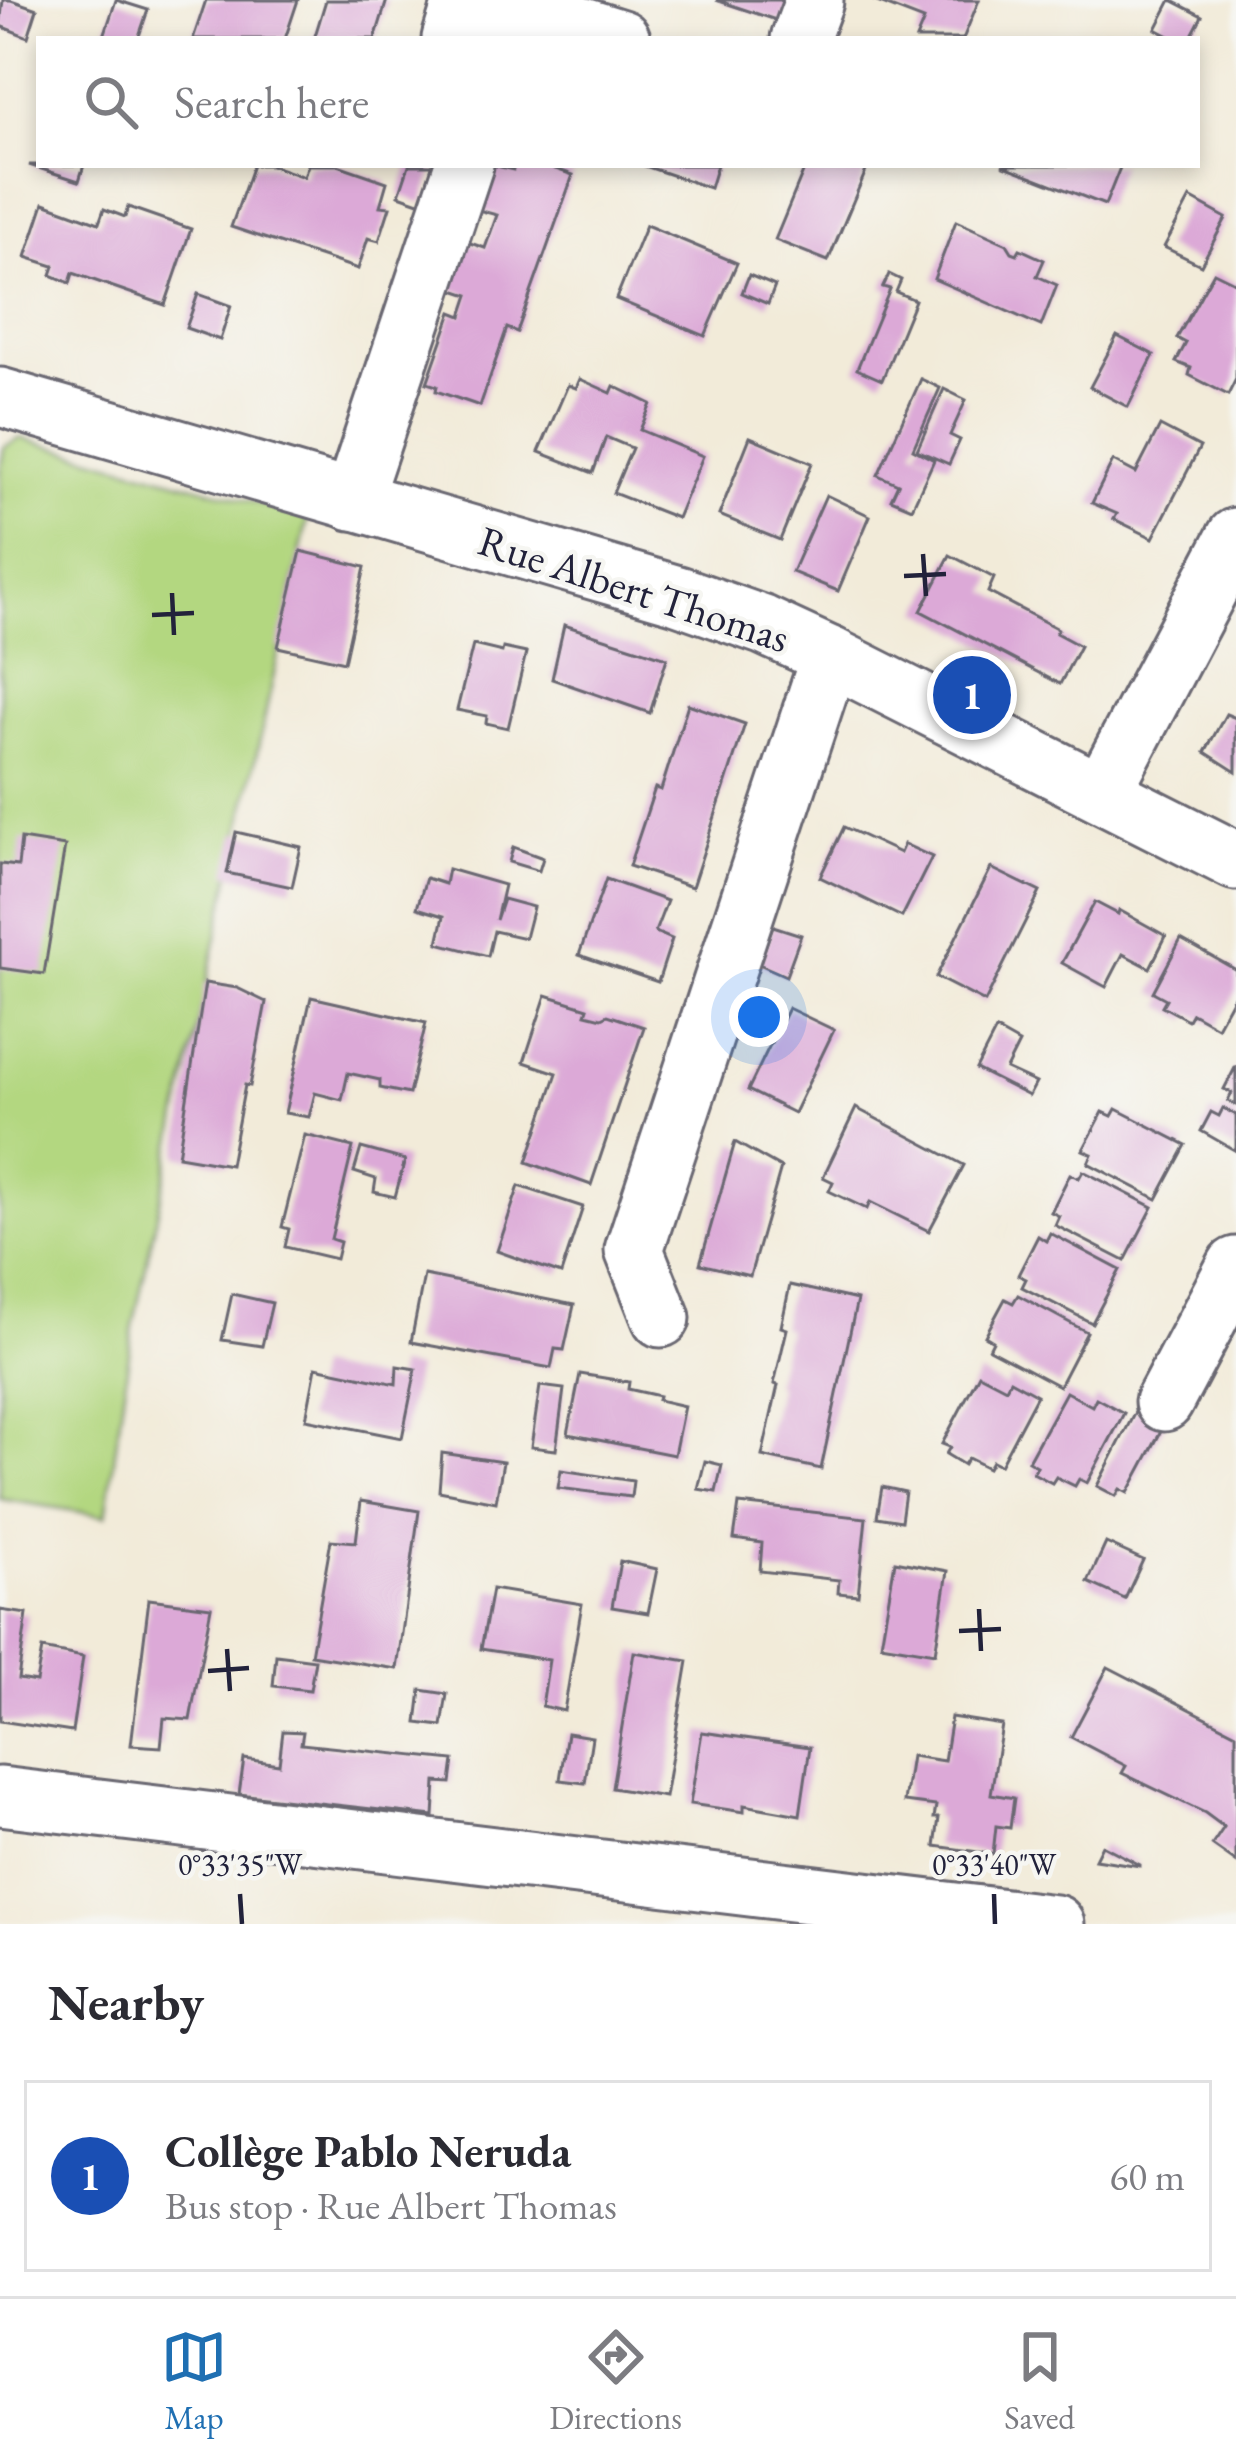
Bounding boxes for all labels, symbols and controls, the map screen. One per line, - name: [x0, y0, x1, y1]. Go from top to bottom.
- search box: [36, 36, 1200, 168]
- icon: search: [78, 69, 144, 135]
- text: Search here: [174, 73, 369, 131]
- street label: Rue Albert Thomas: [472, 513, 796, 665]
- pin: 1: [933, 650, 1011, 740]
- your location: [729, 987, 789, 1047]
- text: 0°33'35"W: [178, 1845, 303, 1884]
- text: 0°33'40"W: [932, 1845, 1057, 1884]
- text: Nearby: [48, 1969, 204, 2035]
- text: Collège Pablo Neruda: [165, 2122, 571, 2180]
- text: 1: [80, 2151, 100, 2202]
- text: 60 m: [1109, 2151, 1185, 2202]
- text: Bus stop · Rue Albert Thomas: [165, 2180, 617, 2231]
- tab: Map: [161, 2324, 227, 2439]
- tab: Directions: [549, 2324, 682, 2439]
- tab: Saved: [1004, 2324, 1075, 2439]

